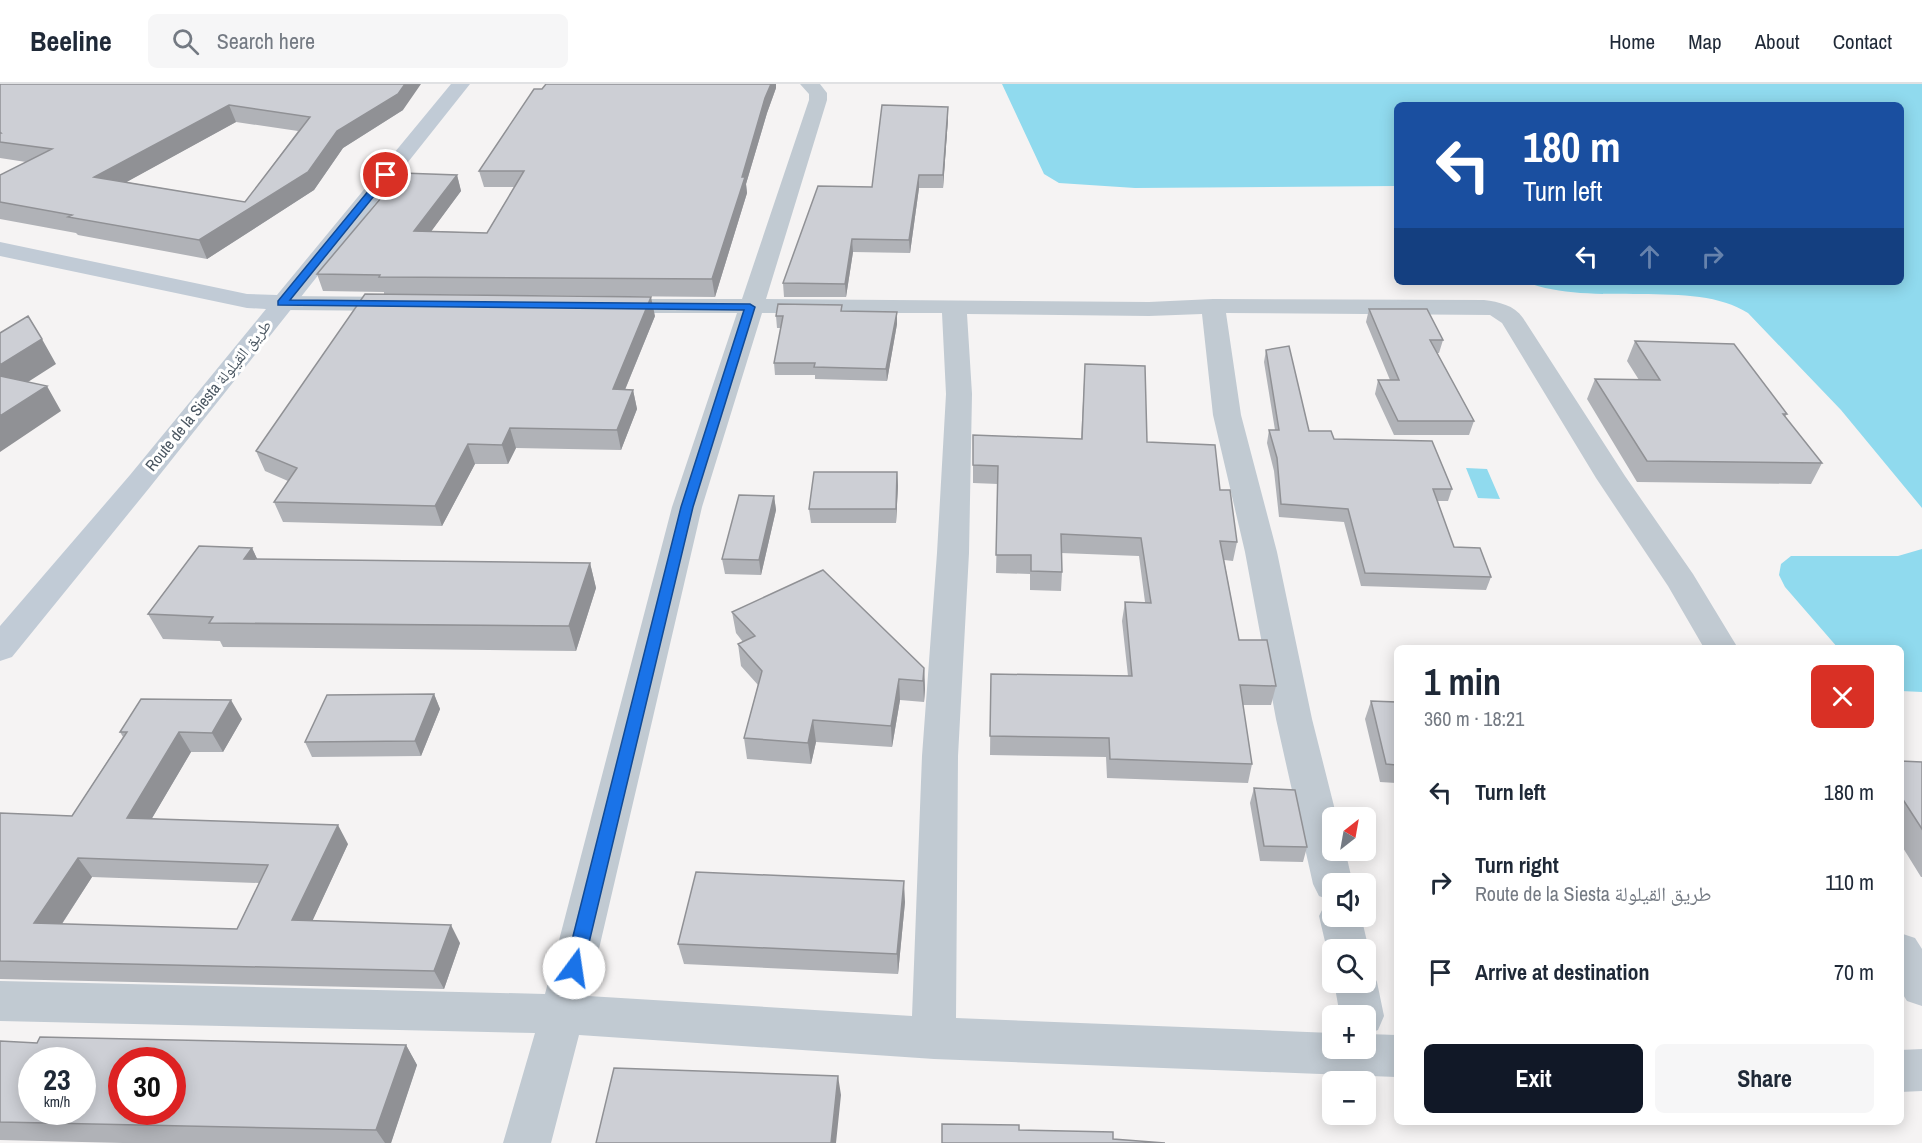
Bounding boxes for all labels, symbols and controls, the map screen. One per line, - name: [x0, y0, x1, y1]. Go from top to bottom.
- search box: [148, 14, 568, 68]
- text: Beeline: [30, 22, 112, 60]
- icon: search: [169, 25, 202, 58]
- text: Search here: [217, 26, 315, 56]
- text: Home: [1609, 27, 1655, 56]
- text: Map: [1688, 27, 1722, 56]
- text: About: [1755, 27, 1800, 56]
- text: Contact: [1833, 27, 1892, 56]
- text: 180 m: [1523, 119, 1621, 175]
- icon: left: [1424, 126, 1502, 204]
- pin: [360, 149, 411, 200]
- icon: arrive: [369, 158, 402, 191]
- text: Turn left: [1523, 173, 1602, 209]
- icon: left: [1570, 240, 1603, 273]
- icon: ahead: [1633, 240, 1666, 273]
- icon: right: [1696, 240, 1729, 273]
- street label: Route de la Siesta طريق القيلولة: [140, 315, 276, 475]
- text: 1 min: [1424, 658, 1501, 706]
- button: close: [1811, 665, 1874, 728]
- text: 360 m · 18:21: [1424, 705, 1524, 732]
- icon: left: [1424, 776, 1457, 809]
- text: Turn left: [1475, 777, 1546, 807]
- text: 180 m: [1824, 777, 1874, 807]
- north arrow: [1322, 807, 1376, 861]
- map controls: [1322, 807, 1376, 1125]
- text: Turn right: [1475, 850, 1559, 880]
- icon: right: [1424, 866, 1457, 899]
- text: 110 m: [1825, 867, 1874, 897]
- button: sound: [1322, 873, 1376, 927]
- text: Route de la Siesta طريق القيلولة: [1475, 880, 1712, 907]
- position arrow: [542, 936, 606, 1000]
- button: search: [1322, 939, 1376, 993]
- icon: arrive: [1424, 956, 1457, 989]
- text: Arrive at destination: [1475, 957, 1649, 987]
- text: 70 m: [1834, 957, 1874, 987]
- button: +: [1322, 1005, 1376, 1059]
- button: Exit: [1424, 1044, 1643, 1113]
- button: Share: [1655, 1044, 1874, 1113]
- speed limit sign: 30: [108, 1047, 186, 1125]
- text: 23: [43, 1059, 71, 1099]
- button: −: [1322, 1071, 1376, 1125]
- text: km/h: [44, 1091, 70, 1112]

